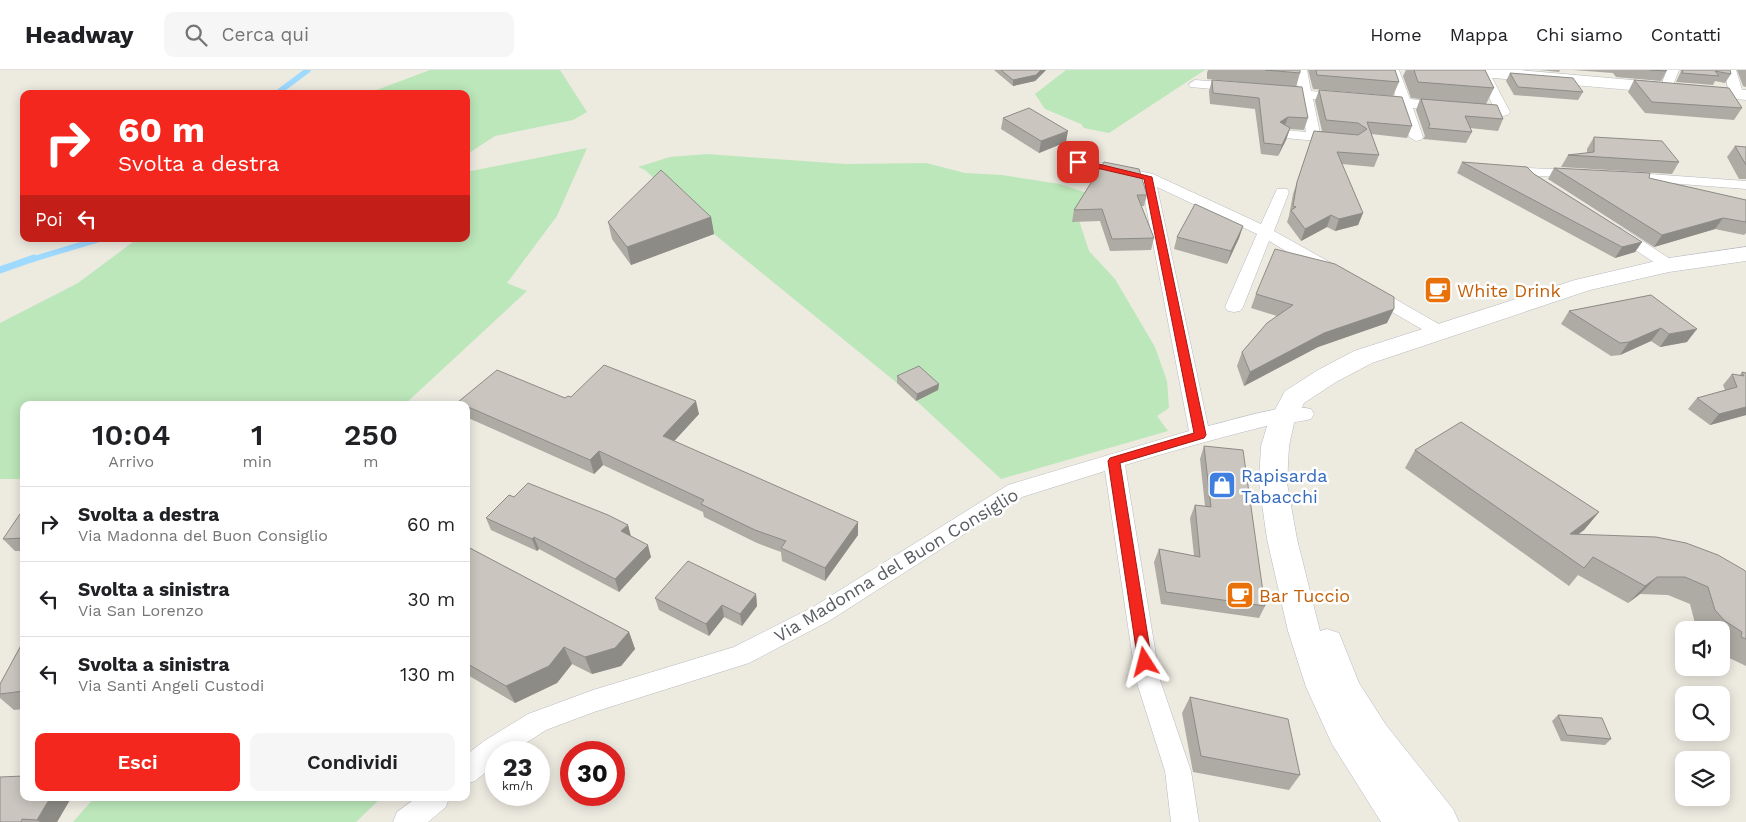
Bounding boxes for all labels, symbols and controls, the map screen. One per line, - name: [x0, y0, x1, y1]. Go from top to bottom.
- search box: [164, 12, 514, 57]
- text: Headway: [25, 21, 134, 49]
- icon: search: [182, 21, 210, 49]
- text: Cerca qui: [222, 23, 309, 46]
- text: Home: [1370, 24, 1422, 45]
- text: Mappa: [1450, 24, 1508, 45]
- text: Chi siamo: [1536, 24, 1623, 45]
- text: Contatti: [1651, 24, 1721, 45]
- text: 60 m: [118, 109, 205, 151]
- icon: right: [35, 110, 100, 175]
- pin: [1057, 141, 1099, 183]
- icon: arrive: [1064, 148, 1092, 176]
- text: Svolta a destra: [118, 151, 279, 176]
- icon: left: [73, 205, 101, 233]
- text: Poi: [35, 208, 63, 231]
- cafe icon: White Drink: [1423, 275, 1453, 305]
- place label: White Drink: [1457, 280, 1561, 301]
- text: 10:04: [92, 417, 171, 452]
- text: 1: [251, 417, 263, 452]
- text: 250: [344, 417, 398, 452]
- text: Arrivo: [108, 452, 154, 471]
- text: min: [242, 452, 272, 471]
- text: m: [363, 452, 379, 471]
- place label: Rapisarda Tabacchi: [1241, 465, 1327, 507]
- shop icon: Rapisarda Tabacchi: [1207, 470, 1237, 500]
- street label: Via Madonna del Buon Consiglio: [770, 484, 1022, 646]
- text: Svolta a destra: [78, 503, 219, 526]
- icon: right: [35, 510, 63, 538]
- text: 60 m: [407, 513, 455, 536]
- text: Via Madonna del Buon Consiglio: [78, 526, 328, 545]
- text: Svolta a sinistra: [78, 578, 229, 601]
- cafe icon: Bar Tuccio: [1225, 580, 1255, 610]
- icon: left: [35, 585, 63, 613]
- place label: Bar Tuccio: [1259, 585, 1350, 606]
- text: 30 m: [408, 588, 455, 611]
- text: Via San Lorenzo: [78, 601, 204, 620]
- map controls: [1675, 621, 1730, 806]
- button: sound: [1675, 621, 1730, 676]
- position arrow: [1118, 635, 1170, 687]
- text: Svolta a sinistra: [78, 653, 229, 676]
- icon: left: [35, 660, 63, 688]
- text: 130 m: [400, 663, 455, 686]
- text: Via Santi Angeli Custodi: [78, 676, 264, 695]
- button: search: [1675, 686, 1730, 741]
- button: Esci: [35, 733, 240, 791]
- button: Condividi: [250, 733, 455, 791]
- speed limit sign: 30: [560, 741, 625, 806]
- button: layers: [1675, 751, 1730, 806]
- text: 23: [503, 753, 532, 782]
- text: km/h: [502, 779, 533, 793]

